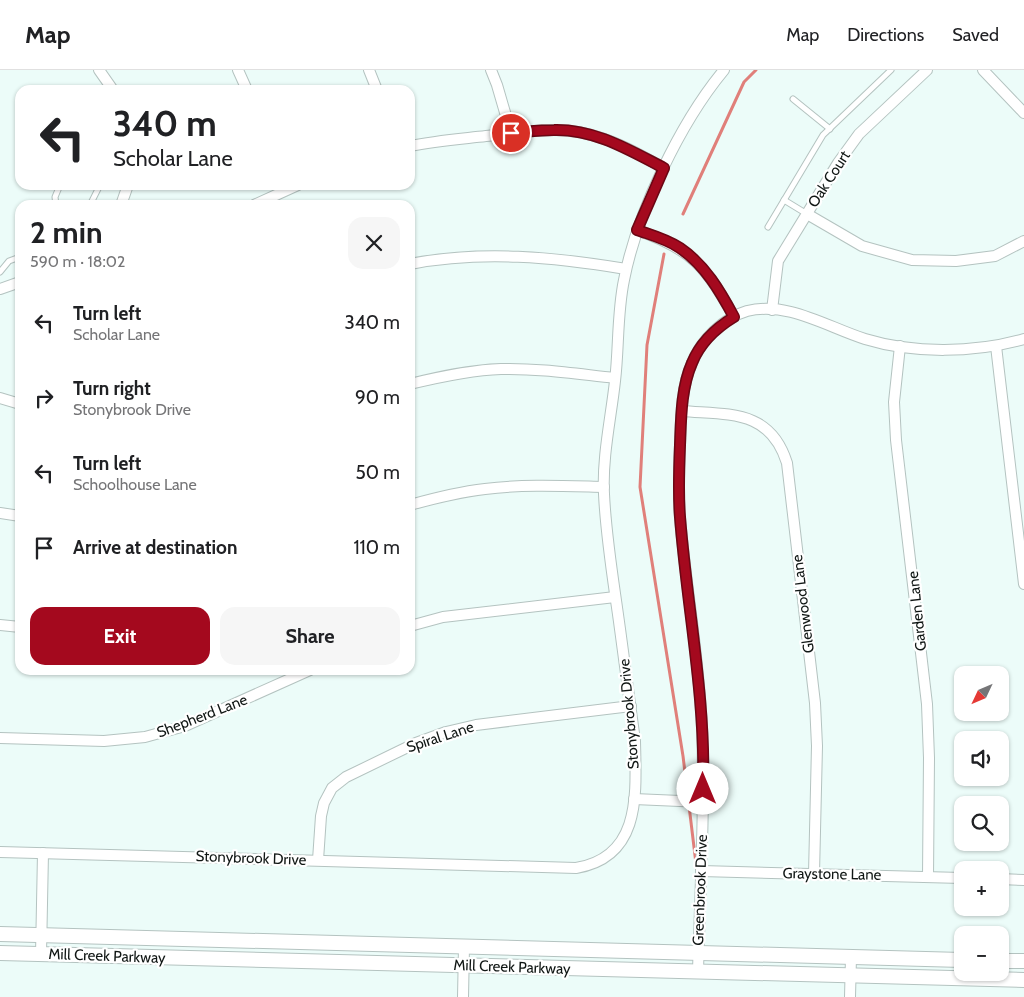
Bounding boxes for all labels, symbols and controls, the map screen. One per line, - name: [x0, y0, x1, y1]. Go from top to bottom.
- text: Map: [25, 20, 71, 49]
- text: Map: [786, 24, 819, 46]
- text: Directions: [847, 24, 924, 46]
- text: Saved: [952, 24, 999, 46]
- text: 340 m: [113, 102, 217, 145]
- icon: left: [30, 105, 95, 170]
- pin: [490, 112, 532, 154]
- icon: arrive: [497, 119, 525, 147]
- text: Scholar Lane: [113, 145, 233, 172]
- street label: Oak Court: [804, 147, 854, 211]
- text: 2 min: [30, 214, 102, 251]
- button: close: [348, 217, 400, 269]
- text: 590 m · 18:02: [30, 252, 125, 271]
- text: Turn left: [73, 302, 141, 325]
- icon: left: [30, 309, 58, 337]
- text: 340 m: [345, 311, 400, 334]
- text: Scholar Lane: [73, 325, 160, 344]
- text: Turn right: [73, 377, 151, 400]
- icon: right: [30, 384, 58, 412]
- text: 90 m: [355, 386, 400, 409]
- text: Stonybrook Drive: [73, 400, 191, 419]
- text: Turn left: [73, 452, 141, 475]
- icon: left: [30, 459, 58, 487]
- text: 50 m: [356, 461, 400, 484]
- text: Schoolhouse Lane: [73, 475, 197, 494]
- icon: arrive: [30, 534, 58, 562]
- text: Arrive at destination: [73, 536, 237, 559]
- text: 110 m: [353, 536, 400, 559]
- street label: Glenwood Lane: [788, 553, 818, 654]
- street label: Garden Lane: [904, 570, 930, 652]
- button: Exit: [30, 607, 210, 665]
- button: Share: [220, 607, 400, 665]
- street label: Stonybrook Drive: [615, 658, 643, 770]
- north arrow: [954, 666, 1009, 721]
- map controls: [954, 666, 1009, 981]
- street label: Shepherd Lane: [154, 690, 250, 742]
- street label: Spiral Lane: [404, 718, 476, 756]
- button: sound: [954, 731, 1009, 786]
- position arrow: [676, 762, 728, 814]
- button: search: [954, 796, 1009, 851]
- street label: Greenbrook Drive: [689, 834, 711, 946]
- street label: Stonybrook Drive: [195, 847, 307, 869]
- button: +: [954, 861, 1009, 916]
- street label: Graystone Lane: [782, 864, 882, 884]
- button: −: [954, 926, 1009, 981]
- street label: Mill Creek Parkway: [48, 945, 166, 967]
- street label: Mill Creek Parkway: [453, 956, 571, 978]

